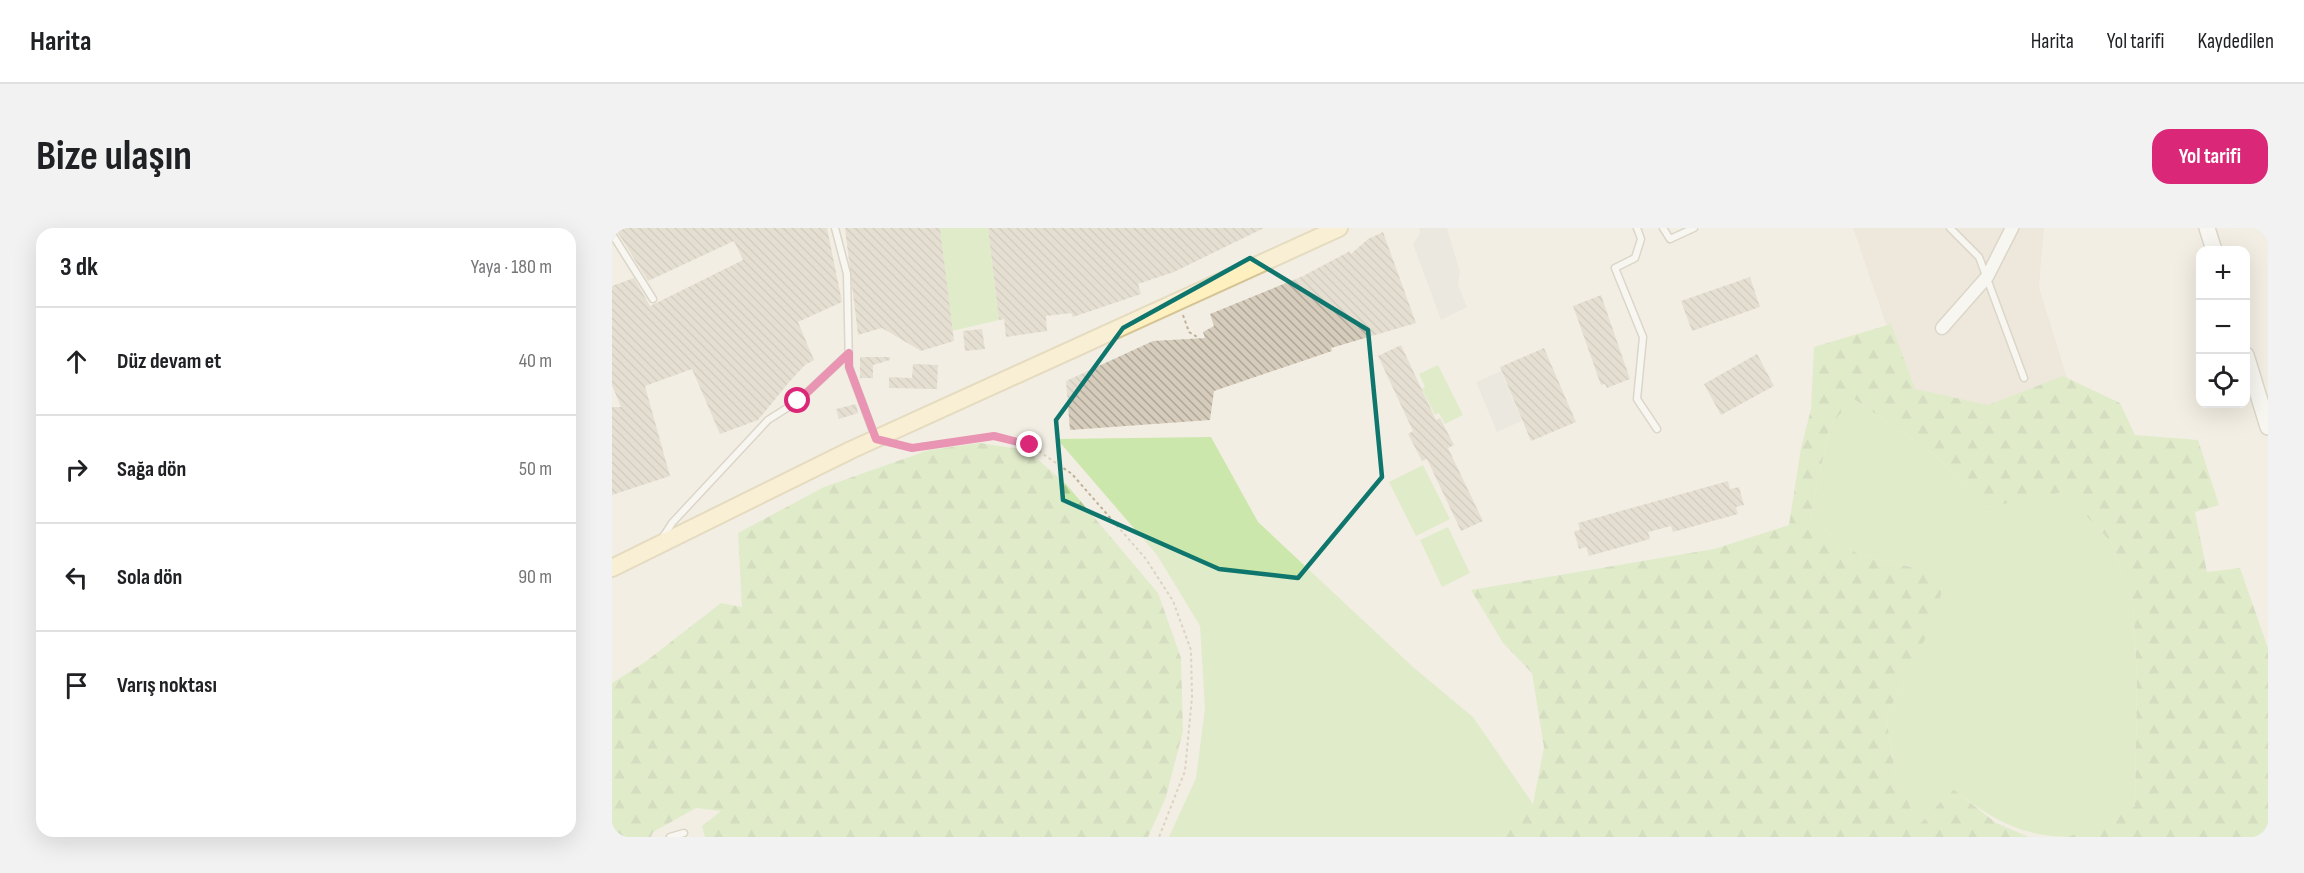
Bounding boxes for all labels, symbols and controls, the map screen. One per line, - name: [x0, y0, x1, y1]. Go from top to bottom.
- text: Harita: [30, 25, 91, 58]
- text: Harita: [2031, 29, 2074, 54]
- text: Yol tarifi: [2107, 29, 2165, 54]
- text: Kaydedilen: [2198, 29, 2274, 54]
- button: Yol tarifi: [2152, 129, 2268, 184]
- text: Bize ulaşın: [36, 131, 192, 182]
- map controls: [2196, 246, 2250, 408]
- button: +: [2196, 246, 2250, 300]
- text: 3 dk: [60, 252, 98, 283]
- text: Yaya · 180 m: [471, 255, 552, 279]
- button: −: [2196, 300, 2250, 354]
- icon: ahead: [60, 345, 93, 378]
- text: Düz devam et: [117, 348, 221, 375]
- text: 40 m: [519, 349, 552, 373]
- button: locate: [2196, 354, 2250, 408]
- route start: [784, 387, 810, 413]
- route end: [1016, 431, 1042, 457]
- icon: right: [60, 453, 93, 486]
- text: Sağa dön: [117, 456, 186, 483]
- text: 50 m: [519, 457, 552, 481]
- icon: left: [60, 561, 93, 594]
- text: Sola dön: [117, 564, 182, 591]
- text: 90 m: [518, 565, 552, 589]
- icon: arrive: [60, 669, 93, 702]
- text: Varış noktası: [117, 672, 217, 699]

